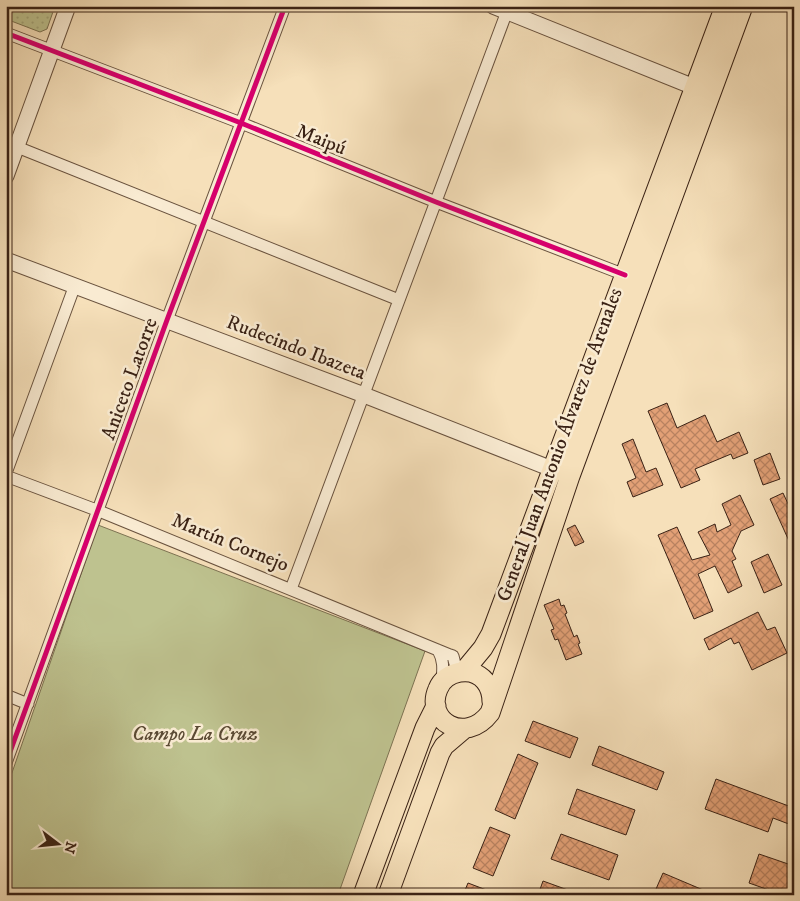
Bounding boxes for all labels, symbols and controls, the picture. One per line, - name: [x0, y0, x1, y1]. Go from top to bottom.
- street label: Maipú: [292, 119, 350, 161]
- street label: General Juan Antonio Álvarez de Arenales: [491, 284, 629, 605]
- street label: Rudecindo Ibazeta: [223, 310, 370, 386]
- street label: Aniceto Latorre: [96, 315, 164, 443]
- street label: Martín Cornejo: [168, 508, 292, 578]
- park label: Campo La Cruz: [132, 722, 258, 747]
- north arrow: [32, 818, 82, 868]
- text: N: [59, 839, 80, 856]

